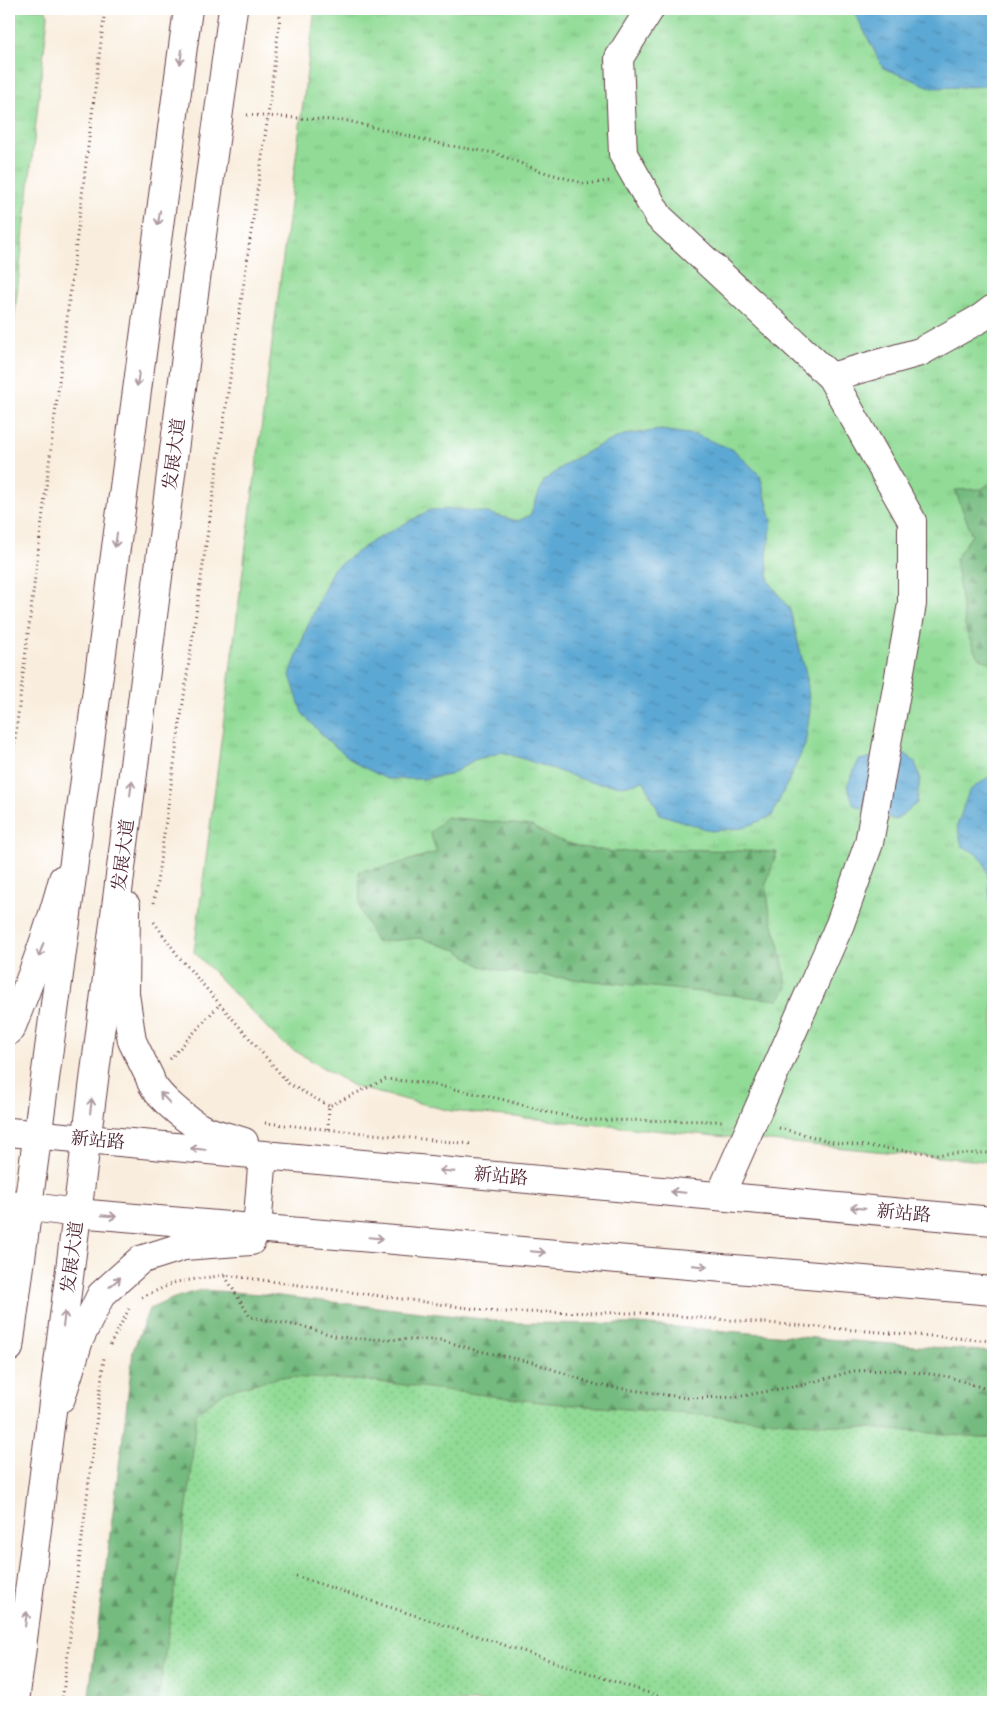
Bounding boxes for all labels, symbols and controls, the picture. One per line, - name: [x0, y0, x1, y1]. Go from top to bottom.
- one-way arrow: [176, 49, 186, 65]
- one-way arrow: [154, 210, 164, 226]
- one-way arrow: [133, 371, 143, 387]
- street label: 发展大道: [158, 417, 190, 491]
- one-way arrow: [111, 532, 121, 548]
- one-way arrow: [126, 781, 136, 797]
- street label: 发展大道: [107, 818, 139, 892]
- one-way arrow: [36, 942, 45, 957]
- one-way arrow: [159, 1092, 171, 1105]
- one-way arrow: [86, 1098, 96, 1114]
- street label: 新站路: [70, 1126, 126, 1154]
- one-way arrow: [190, 1144, 206, 1153]
- street label: 新站路: [473, 1162, 529, 1190]
- one-way arrow: [439, 1166, 455, 1176]
- one-way arrow: [671, 1187, 687, 1197]
- street label: 新站路: [876, 1199, 932, 1227]
- one-way arrow: [850, 1204, 866, 1213]
- one-way arrow: [101, 1211, 117, 1220]
- street label: 发展大道: [56, 1220, 88, 1294]
- one-way arrow: [368, 1234, 384, 1243]
- one-way arrow: [529, 1247, 545, 1257]
- one-way arrow: [691, 1261, 707, 1271]
- one-way arrow: [108, 1277, 121, 1288]
- one-way arrow: [59, 1311, 69, 1327]
- one-way arrow: [21, 1611, 31, 1627]

